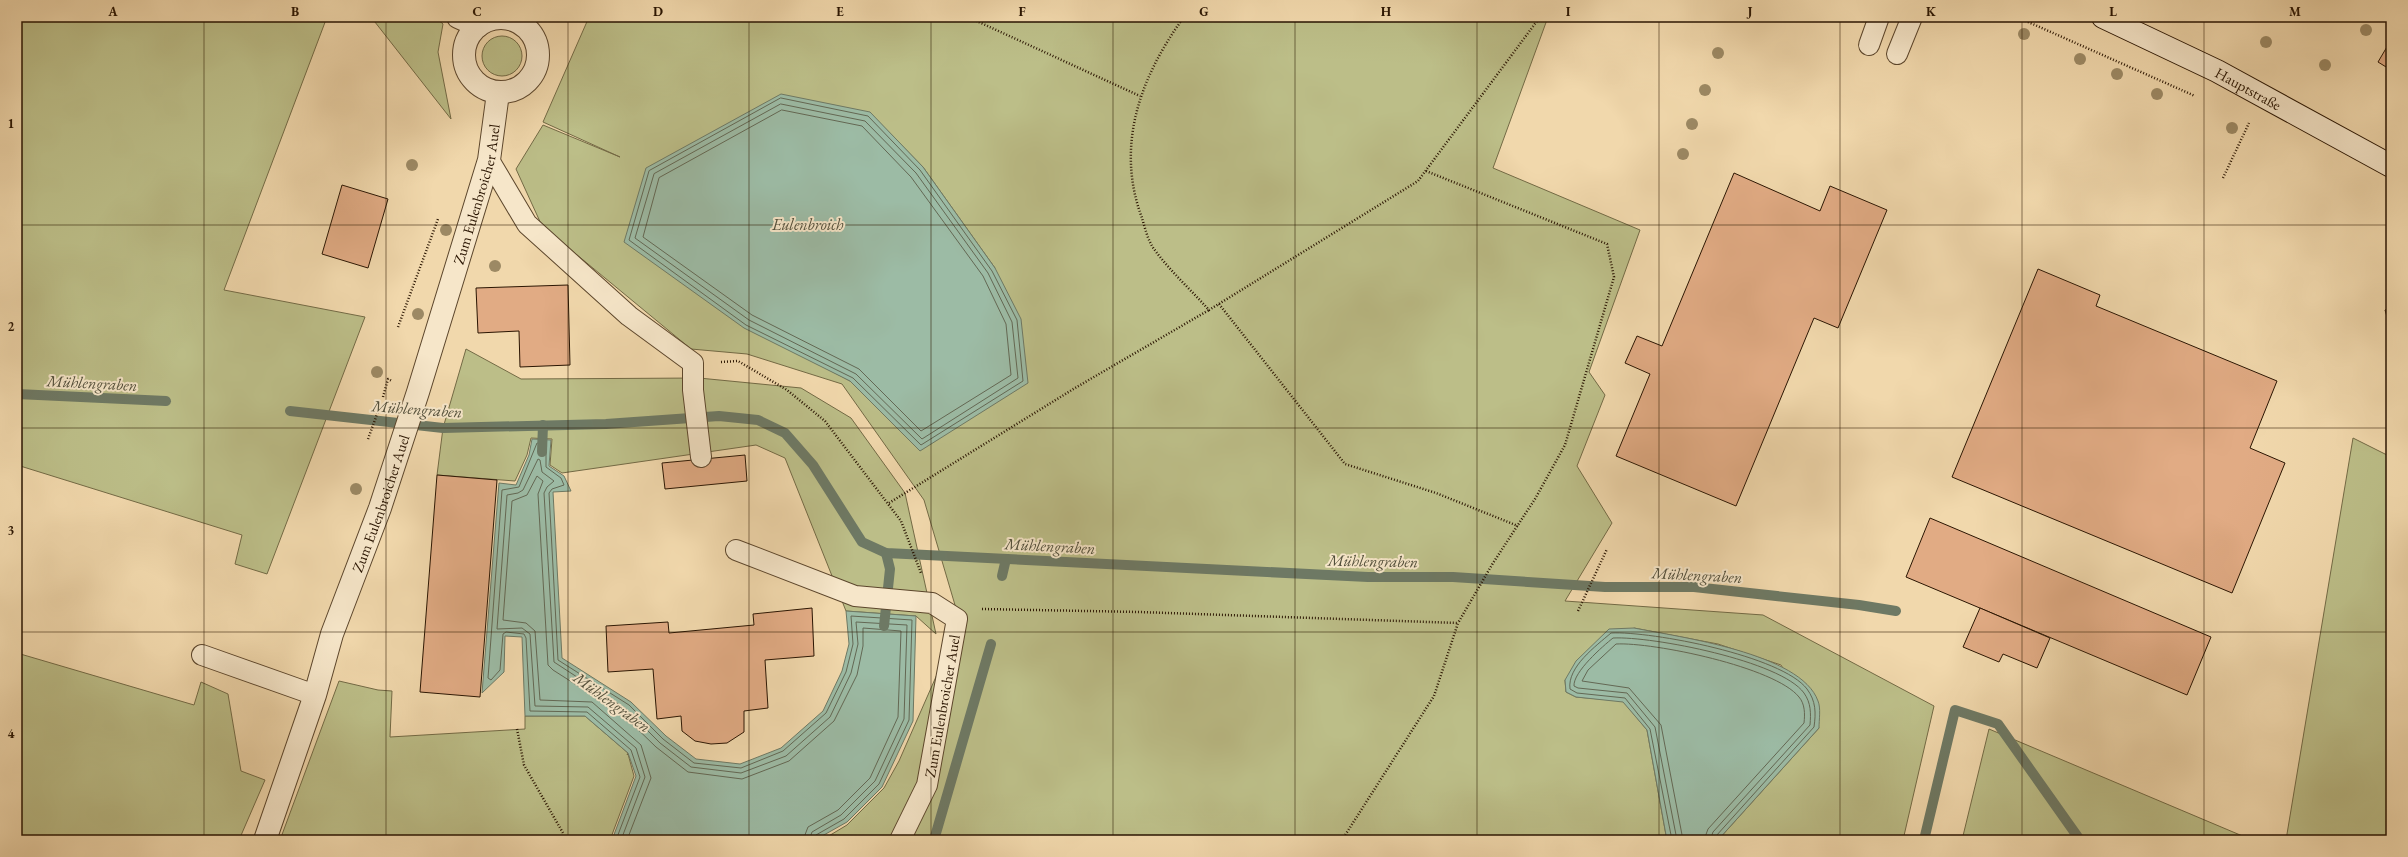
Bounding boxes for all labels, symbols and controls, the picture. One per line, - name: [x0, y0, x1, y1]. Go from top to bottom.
- text: A: [107, 3, 118, 20]
- text: B: [291, 3, 299, 20]
- text: C: [472, 3, 482, 20]
- text: D: [653, 3, 663, 20]
- text: E: [836, 3, 844, 20]
- text: F: [1018, 3, 1026, 20]
- text: G: [1199, 3, 1209, 20]
- text: H: [1381, 3, 1392, 20]
- text: I: [1566, 3, 1571, 20]
- text: J: [1746, 3, 1753, 20]
- text: K: [1926, 3, 1937, 20]
- text: L: [2109, 3, 2117, 20]
- text: M: [2289, 3, 2301, 20]
- street label: Hauptstraße: [2212, 62, 2285, 114]
- text: 1: [8, 115, 15, 132]
- street label: Zum Eulenbroicher Auel: [448, 123, 503, 267]
- water label: Eulenbroich: [771, 214, 844, 235]
- text: 2: [8, 318, 15, 335]
- water label: Mühlengraben: [45, 370, 138, 396]
- water label: Mühlengraben: [370, 395, 463, 423]
- street label: Zum Eulenbroicher Auel: [347, 432, 413, 575]
- text: 3: [8, 522, 15, 539]
- water label: Mühlengraben: [1003, 533, 1096, 559]
- water label: Mühlengraben: [1327, 550, 1418, 572]
- water label: Mühlengraben: [1650, 562, 1743, 588]
- street label: Zum Eulenbroicher Auel: [920, 633, 964, 779]
- water label: Mühlengraben: [568, 666, 655, 737]
- text: 4: [8, 725, 15, 742]

